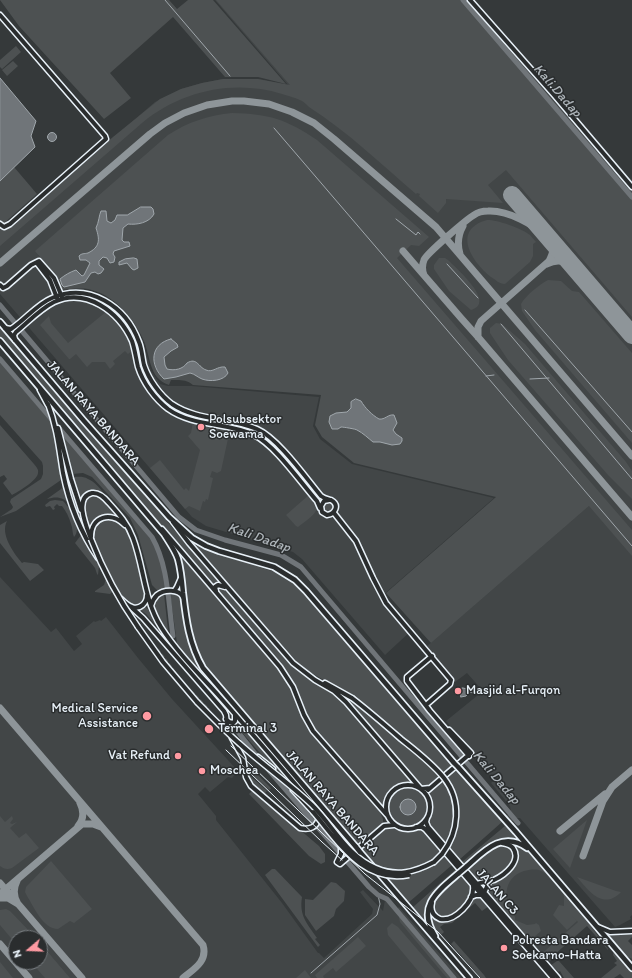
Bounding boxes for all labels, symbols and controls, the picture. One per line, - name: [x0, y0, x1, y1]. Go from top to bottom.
- water label: Kali Dadap: [529, 61, 585, 121]
- street label: JALAN RAYA BANDARA: [43, 357, 143, 469]
- place label: Polsubsektor Soewarna: [209, 412, 281, 443]
- marker: Polsubsektor Soewarna: [196, 422, 206, 432]
- water label: Kali Dadap: [226, 519, 292, 557]
- place label: Masjid al-Furqon: [466, 683, 560, 699]
- marker: Masjid al-Furqon: [453, 686, 463, 696]
- place label: Medical Service Assistance: [51, 701, 138, 732]
- marker: Medical Service Assistance: [141, 710, 153, 722]
- place label: Terminal 3: [218, 721, 277, 737]
- marker: Terminal 3: [203, 723, 215, 735]
- street label: JALAN RAYA BANDARA: [282, 747, 382, 859]
- place label: Vat Refund: [108, 748, 170, 764]
- water label: Kali Dadap: [469, 748, 523, 808]
- marker: Vat Refund: [173, 751, 183, 761]
- place label: Moschea: [210, 763, 258, 779]
- marker: Moschea: [197, 766, 207, 776]
- street label: JALAN C3: [473, 866, 521, 918]
- north arrow: [8, 930, 48, 970]
- place label: Polresta Bandara Soekarno-Hatta: [512, 933, 609, 964]
- marker: Polresta Bandara Soekarno-Hatta: [499, 943, 509, 953]
- text: N: [10, 948, 24, 959]

